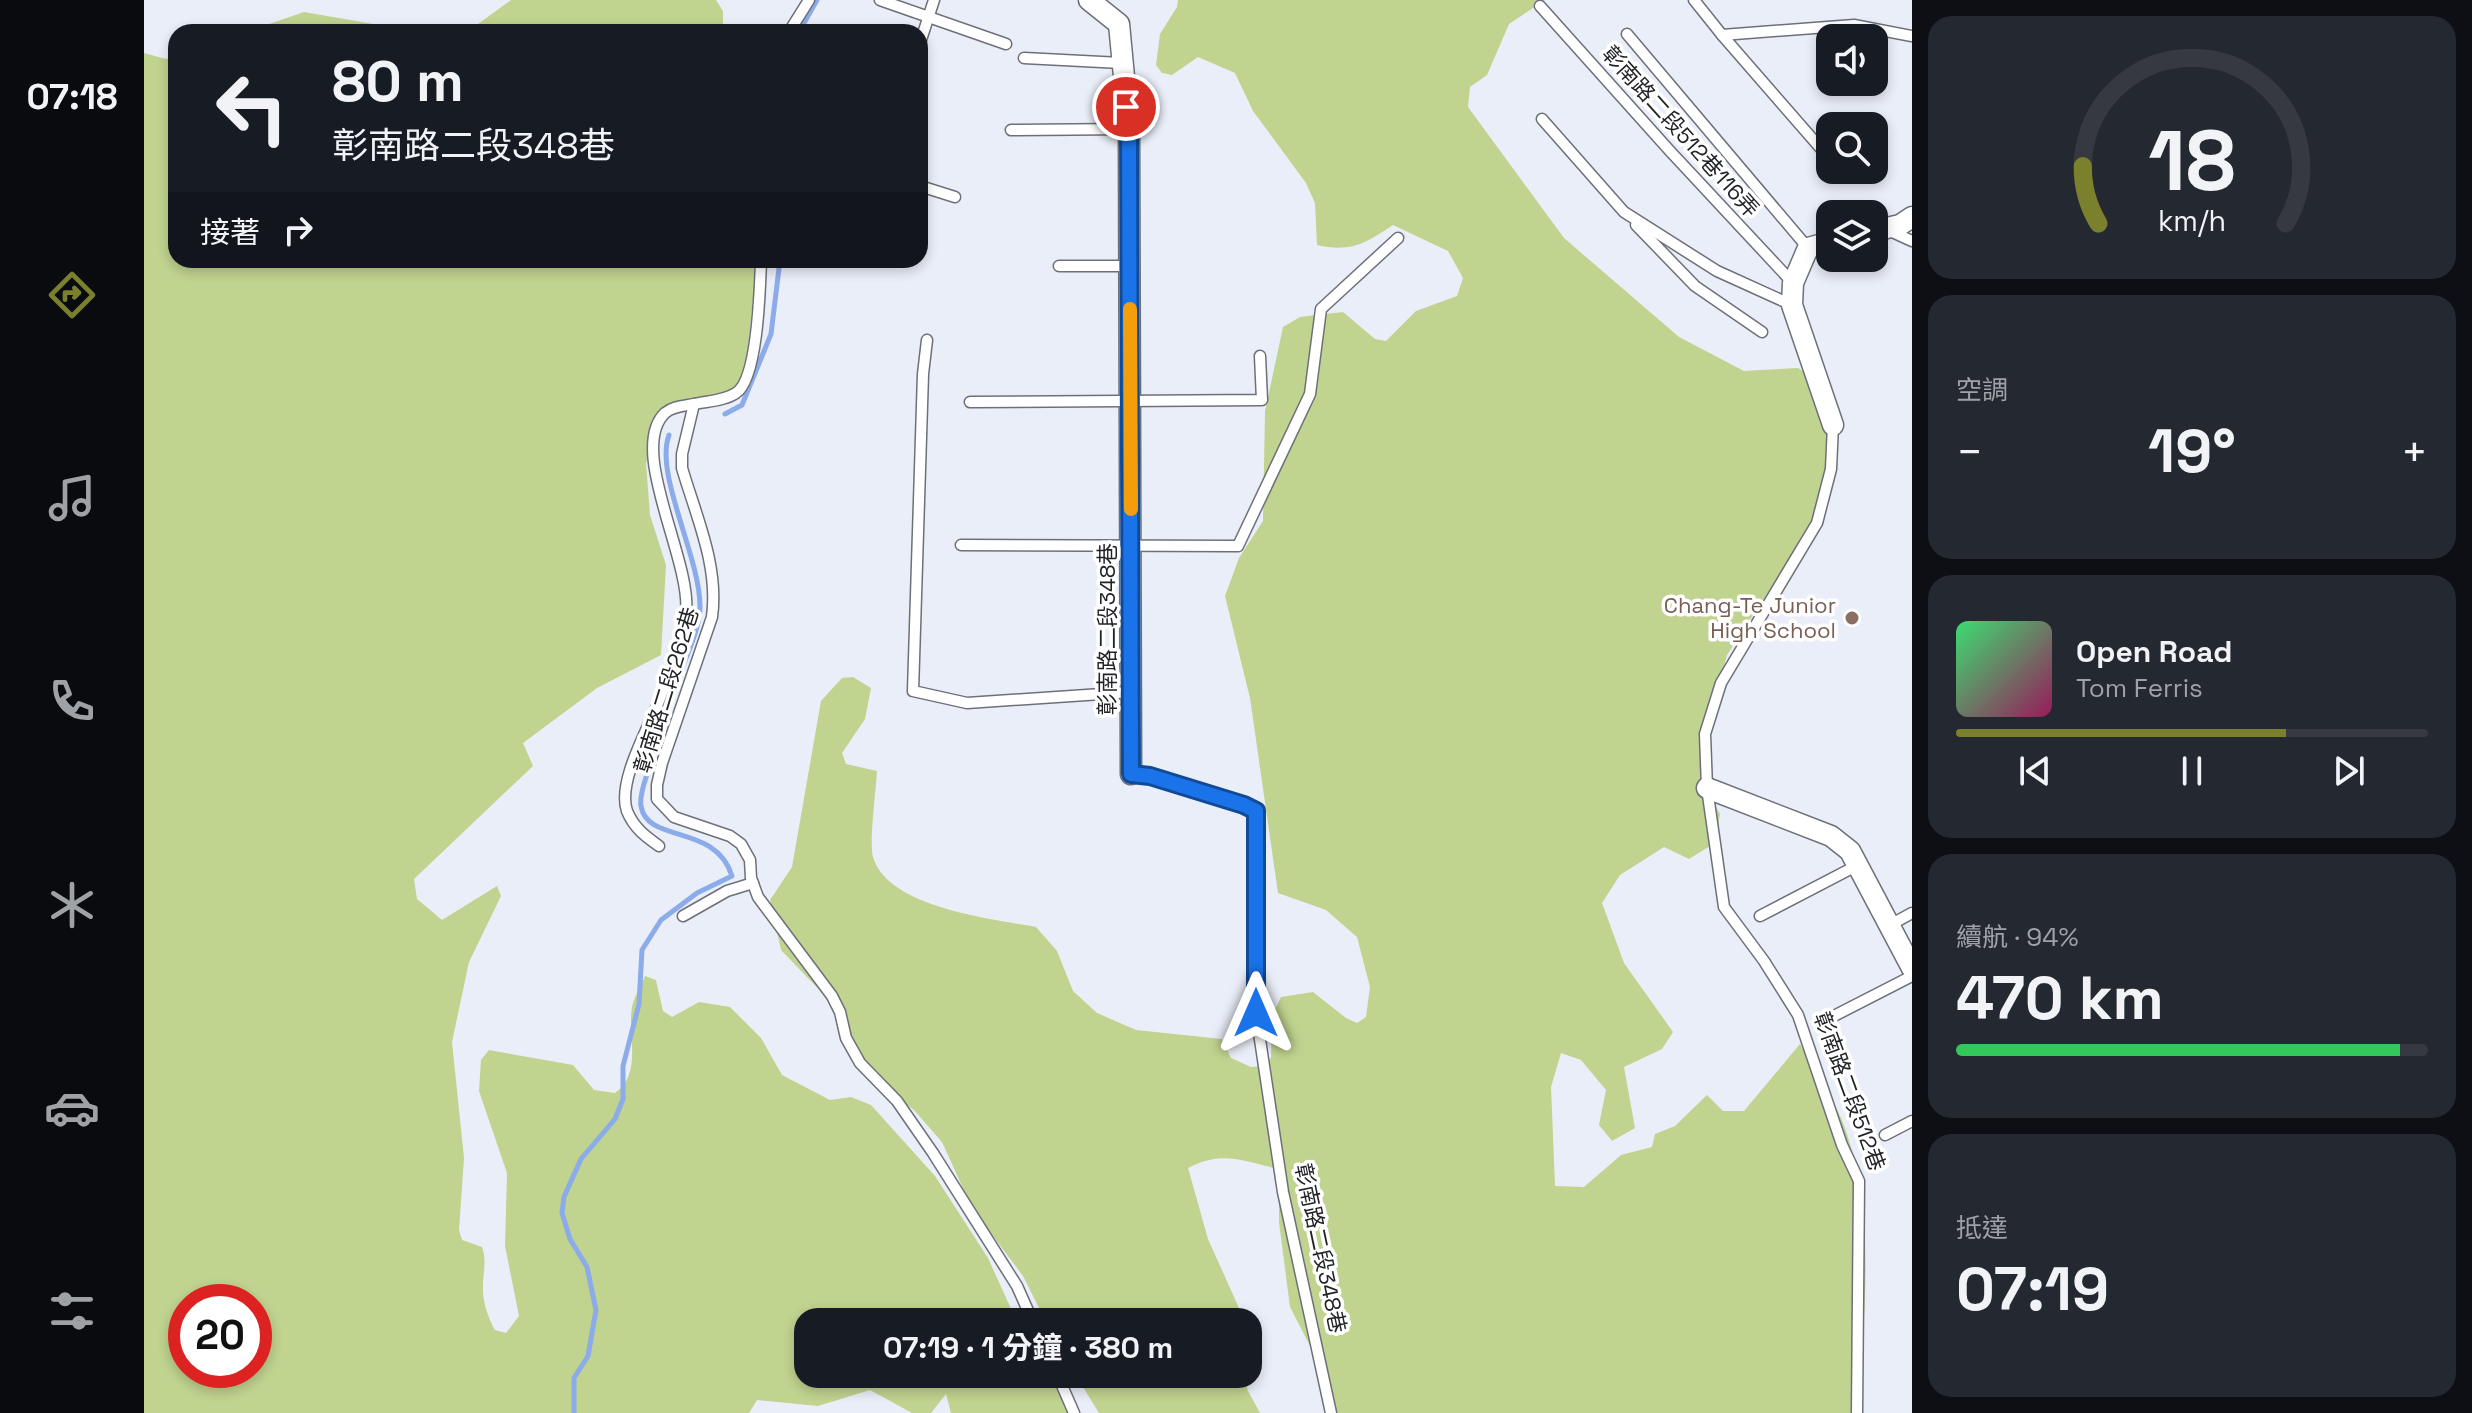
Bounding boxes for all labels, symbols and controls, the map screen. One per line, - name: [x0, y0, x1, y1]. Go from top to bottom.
- map controls: [1816, 24, 1888, 272]
- button: sound: [1816, 24, 1888, 96]
- street label: 彰南路二段512巷116弄: [1597, 39, 1765, 223]
- text: 80 m: [332, 46, 464, 117]
- icon: left: [200, 56, 304, 160]
- pin: [1092, 73, 1160, 141]
- text: 07:18: [26, 74, 118, 120]
- icon: arrive: [1104, 85, 1148, 129]
- text: 18: [2148, 107, 2236, 213]
- button: search: [1816, 112, 1888, 184]
- text: 彰南路二段348巷: [332, 123, 615, 169]
- button: layers: [1816, 200, 1888, 272]
- text: km/h: [2158, 203, 2226, 239]
- icon: right: [276, 208, 320, 252]
- text: 接著: [200, 213, 260, 252]
- icon: directions: [44, 267, 100, 323]
- text: 空調: [1956, 373, 2008, 407]
- text: 19°: [2148, 413, 2236, 490]
- text: −: [1956, 424, 1983, 480]
- text: +: [2401, 424, 2428, 480]
- icon: music: [44, 470, 100, 526]
- street label: 彰南路二段348巷: [1093, 543, 1121, 715]
- place label: Chang-Te Junior High School: [1664, 591, 1836, 644]
- street label: 彰南路二段262巷: [627, 604, 705, 776]
- marker: Chang-Te Junior High School: [1843, 609, 1861, 627]
- text: Open Road: [2076, 632, 2232, 671]
- text: Tom Ferris: [2076, 671, 2203, 705]
- icon: phone: [44, 673, 100, 729]
- icon: previous: [2013, 749, 2057, 793]
- icon: pause: [2170, 749, 2214, 793]
- icon: next: [2327, 749, 2371, 793]
- icon: climate: [44, 877, 100, 933]
- text: 續航 · 94%: [1956, 920, 2078, 954]
- text: 470 km: [1956, 960, 2164, 1037]
- position arrow: [1214, 971, 1298, 1055]
- street label: 彰南路二段512巷: [1808, 1008, 1892, 1174]
- icon: car: [44, 1080, 100, 1136]
- street label: 彰南路二段348巷: [1289, 1161, 1353, 1335]
- text: 抵達: [1956, 1211, 2008, 1245]
- text: 07:19: [1956, 1251, 2109, 1328]
- icon: filters: [44, 1283, 100, 1339]
- speed limit sign: 20: [168, 1284, 272, 1388]
- text: 07:19 · 1 分鐘 · 380 m: [883, 1328, 1173, 1367]

